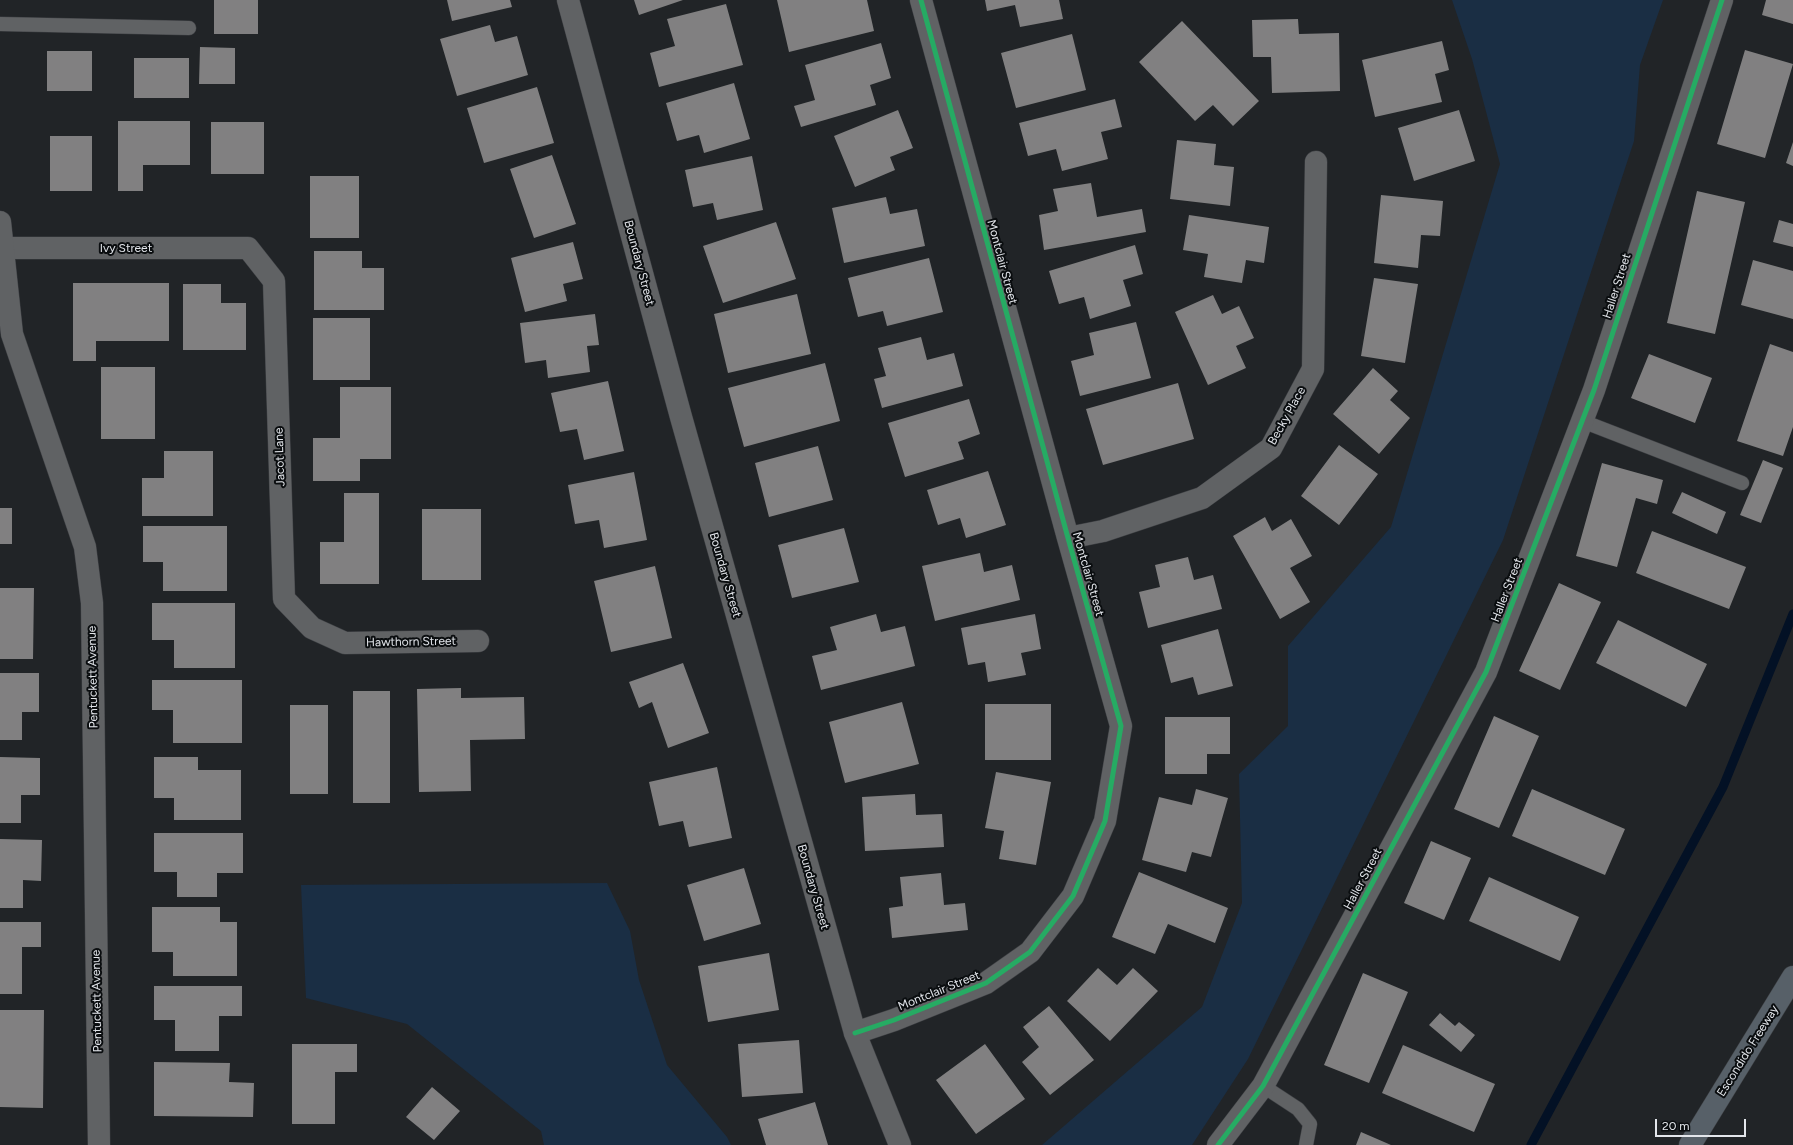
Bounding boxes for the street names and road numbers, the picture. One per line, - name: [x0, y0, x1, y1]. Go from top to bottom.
- street label: Montclair Street: [984, 218, 1020, 306]
- street label: Boundary Street: [621, 219, 657, 307]
- street label: Ivy Street: [100, 241, 152, 255]
- street label: Haller Street: [1600, 252, 1634, 320]
- street label: Becky Place: [1265, 384, 1309, 448]
- street label: Jacot Lane: [272, 427, 288, 487]
- street label: Montclair Street: [1069, 530, 1107, 618]
- street label: Boundary Street: [706, 531, 744, 619]
- street label: Haller Street: [1488, 556, 1526, 624]
- street label: Pentuckett Avenue: [85, 626, 101, 728]
- street label: Hawthorn Street: [366, 634, 456, 650]
- street label: Boundary Street: [794, 843, 832, 931]
- street label: Haller Street: [1341, 846, 1385, 912]
- street label: Pentuckett Avenue: [89, 950, 105, 1052]
- street label: Montclair Street: [896, 968, 982, 1014]
- street label: Escondido Freeway: [1714, 1003, 1782, 1099]

